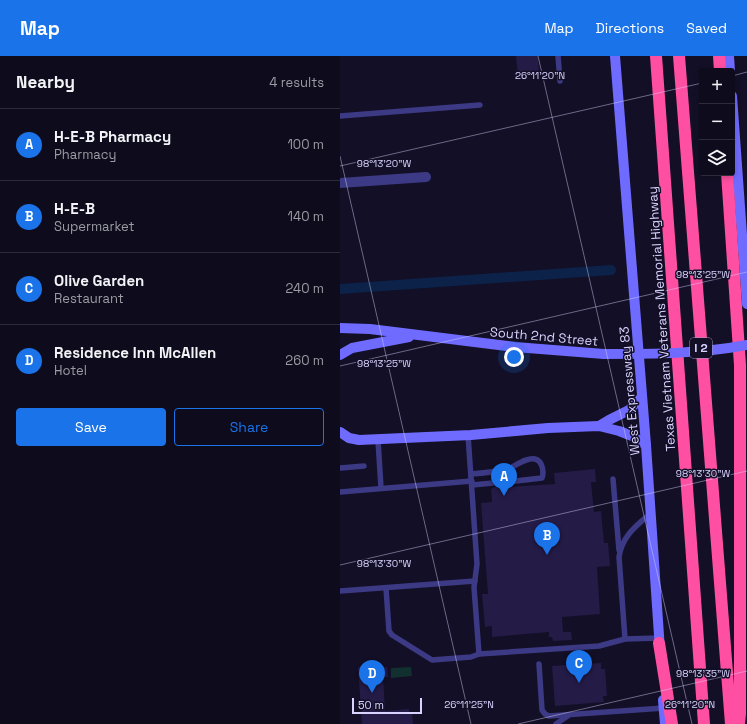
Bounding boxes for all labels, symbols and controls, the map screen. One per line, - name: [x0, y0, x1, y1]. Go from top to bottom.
- text: Map: [20, 16, 60, 41]
- text: Map: [544, 19, 574, 37]
- text: Directions: [596, 19, 664, 37]
- text: Saved: [686, 19, 727, 37]
- map controls: [699, 68, 735, 176]
- button: +: [699, 68, 735, 104]
- text: 26°11'20"N: [515, 69, 565, 82]
- text: Nearby: [16, 71, 75, 93]
- text: 4 results: [269, 74, 324, 91]
- button: −: [699, 104, 735, 140]
- text: H-E-B Pharmacy: [54, 127, 171, 146]
- text: A: [25, 136, 33, 153]
- text: 100 m: [287, 136, 324, 153]
- button: layers: [699, 140, 735, 176]
- text: Pharmacy: [54, 146, 116, 163]
- text: 98°13'20"W: [357, 157, 411, 170]
- street label: Texas Vietnam Veterans Memorial Highway: [644, 186, 679, 452]
- text: H-E-B: [54, 199, 95, 218]
- text: B: [25, 208, 33, 225]
- text: 140 m: [288, 208, 324, 225]
- text: Supermarket: [54, 218, 135, 235]
- text: 98°13'25"W: [676, 268, 730, 281]
- text: Olive Garden: [54, 271, 144, 290]
- text: C: [25, 280, 33, 297]
- text: 240 m: [286, 280, 324, 297]
- text: Restaurant: [54, 290, 124, 307]
- street label: South 2nd Street: [489, 323, 599, 350]
- street label: West Expressway 83: [615, 326, 644, 456]
- road number: I 2: [690, 338, 712, 358]
- text: Residence Inn McAllen: [54, 343, 216, 362]
- your location: [504, 347, 524, 367]
- text: D: [25, 352, 33, 369]
- text: 260 m: [285, 352, 324, 369]
- text: 98°13'25"W: [357, 357, 411, 370]
- text: Hotel: [54, 362, 87, 379]
- button: Save: [16, 408, 166, 446]
- button: Share: [174, 408, 324, 446]
- pin: A: [491, 463, 517, 496]
- text: 98°13'30"W: [676, 467, 730, 480]
- pin: B: [534, 522, 560, 555]
- text: 98°13'30"W: [357, 557, 411, 570]
- pin: C: [566, 650, 592, 683]
- pin: D: [359, 660, 385, 693]
- text: 98°13'35"W: [676, 667, 730, 680]
- scale bar: [352, 696, 422, 715]
- text: 50 m: [358, 698, 384, 712]
- text: 26°11'25"N: [444, 698, 494, 711]
- text: 26°11'20"N: [665, 698, 715, 711]

